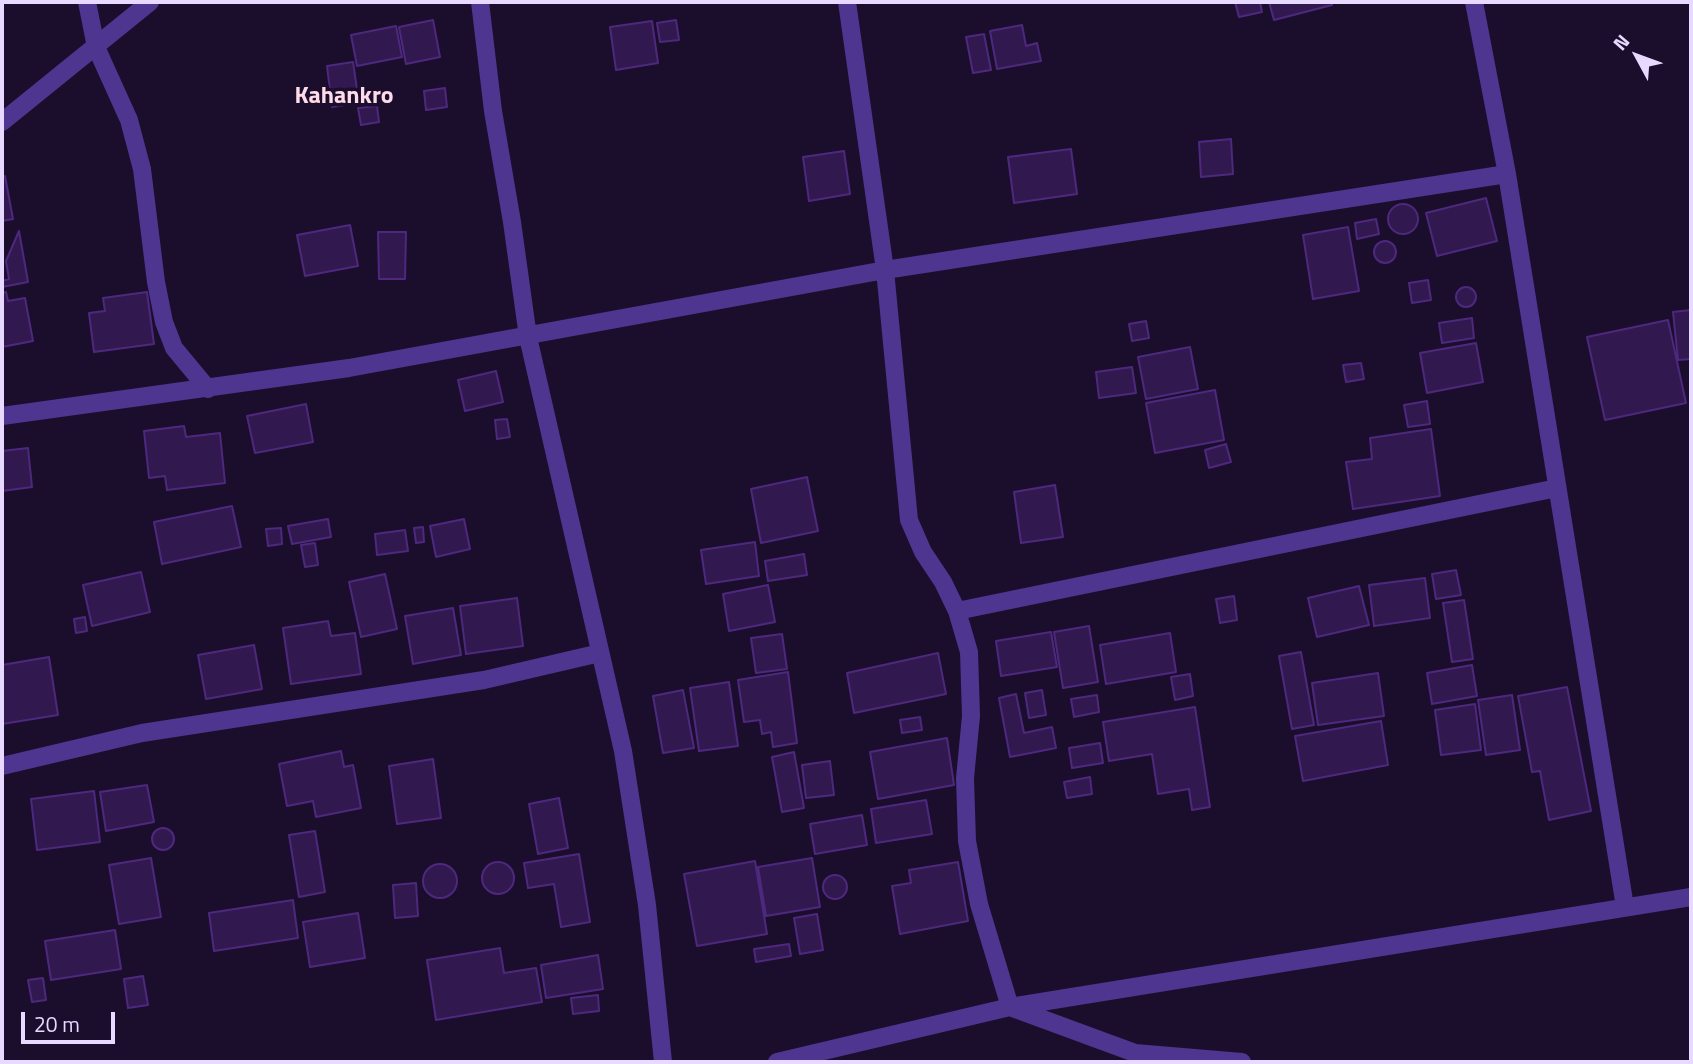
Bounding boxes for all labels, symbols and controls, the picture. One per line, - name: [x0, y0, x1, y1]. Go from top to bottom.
- north arrow: [1602, 21, 1672, 91]
- text: N: [1606, 27, 1636, 56]
- district label: Kahankro: [294, 83, 394, 111]
- scale bar: [24, 998, 119, 1042]
- text: 20 m: [34, 1008, 80, 1040]

